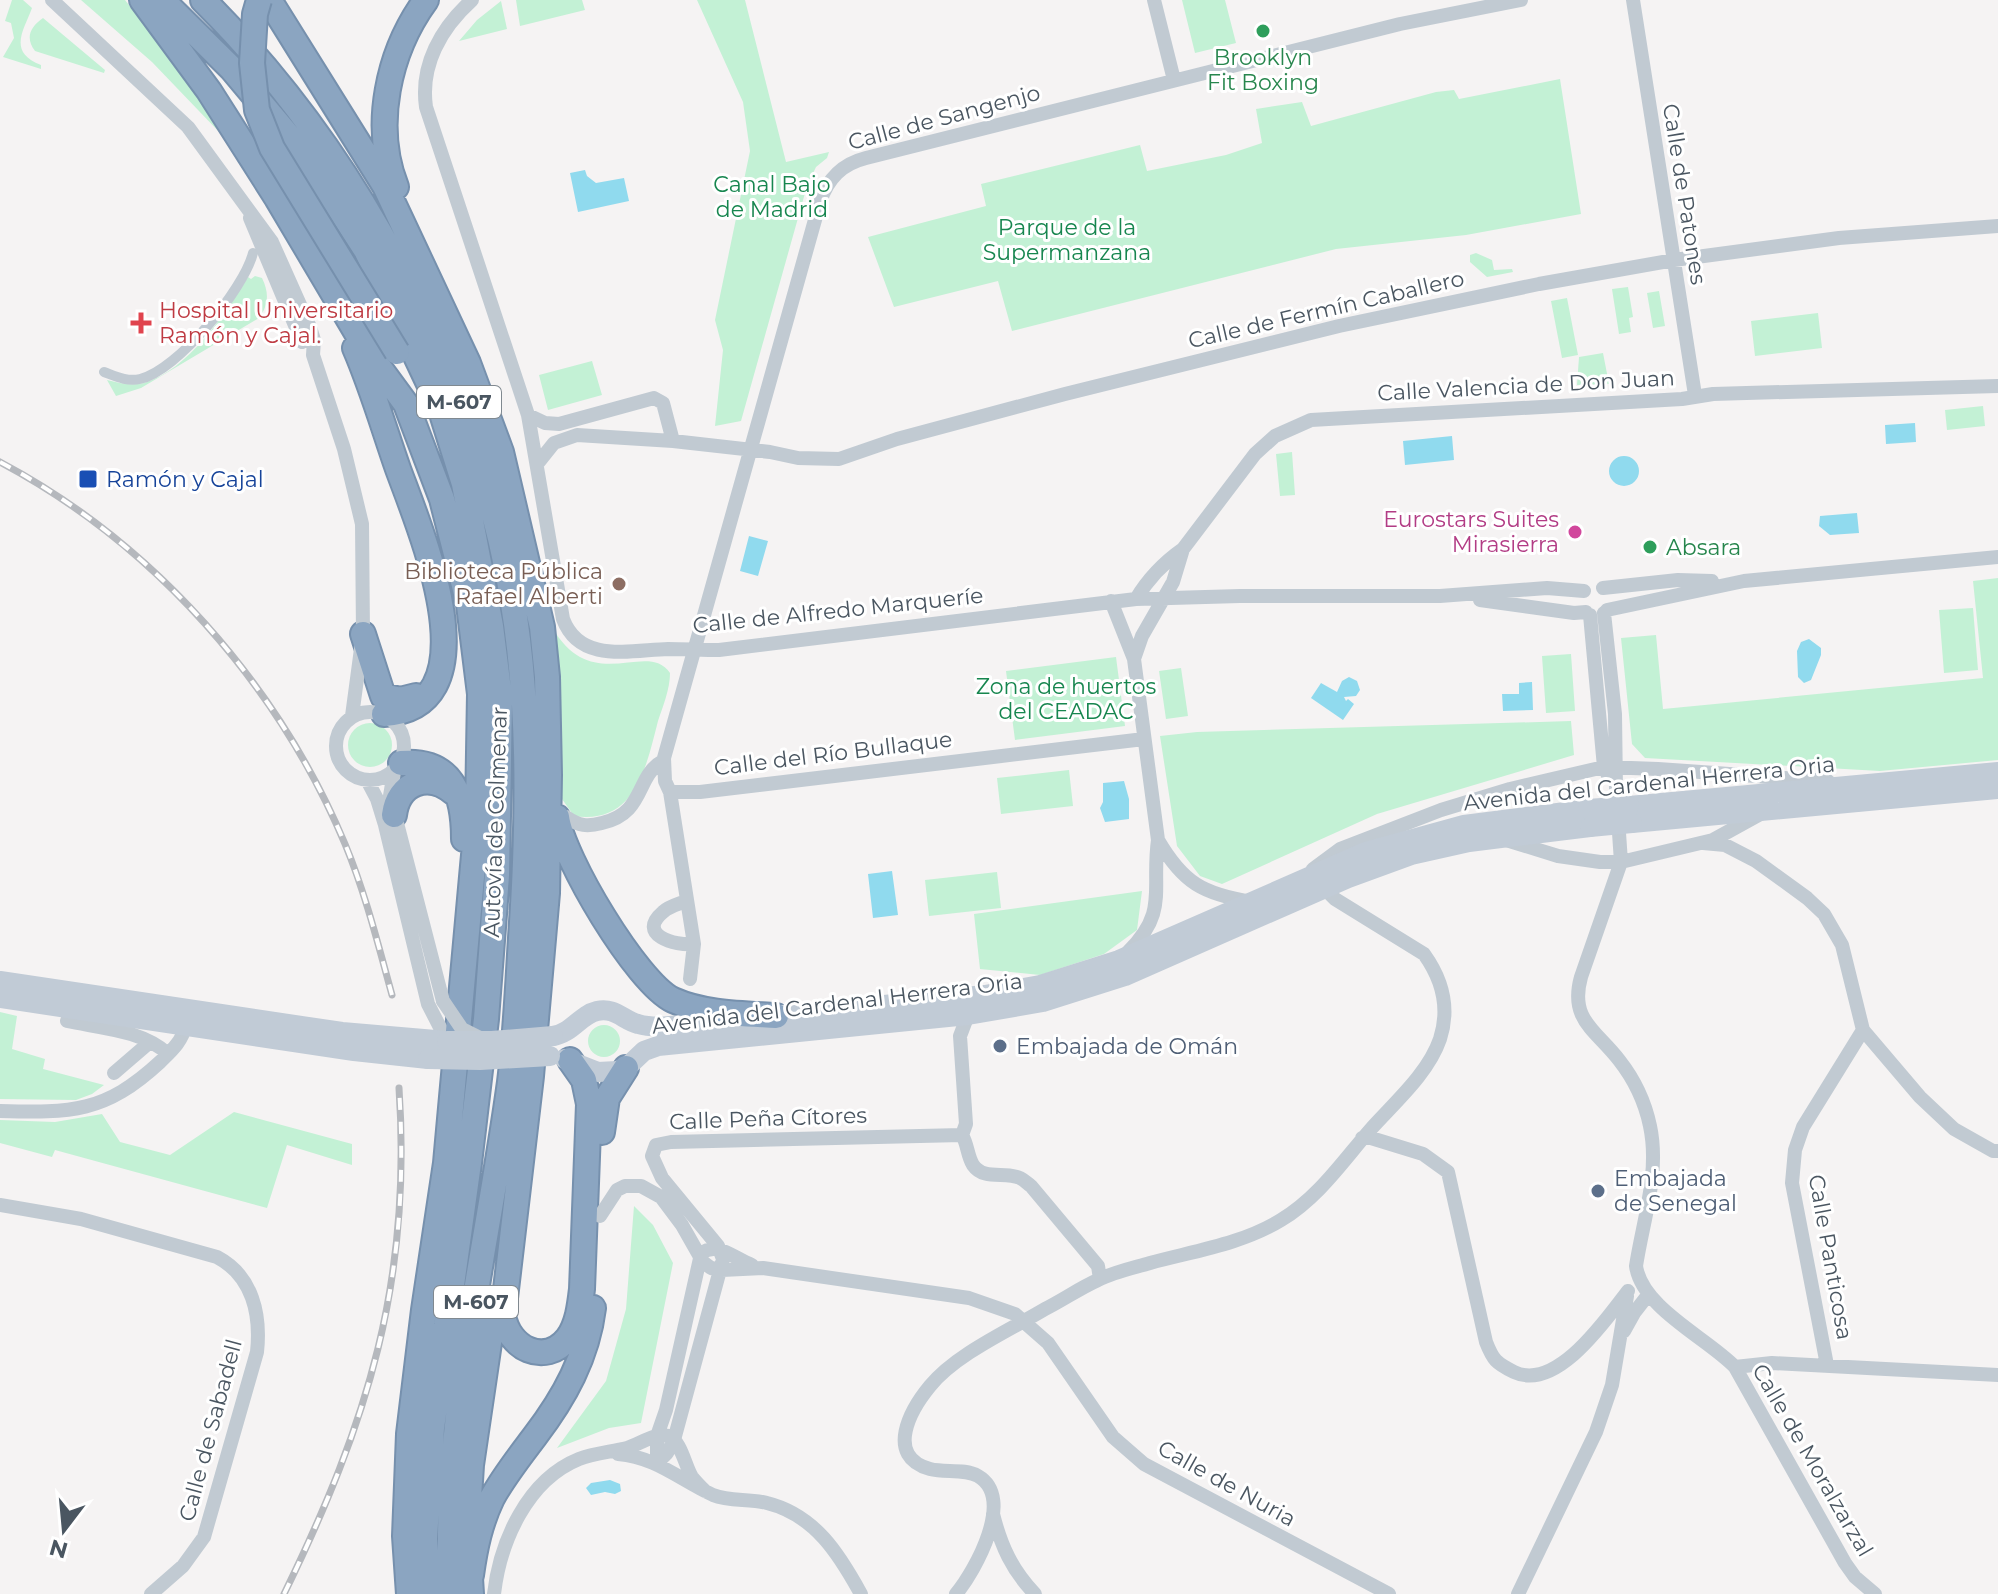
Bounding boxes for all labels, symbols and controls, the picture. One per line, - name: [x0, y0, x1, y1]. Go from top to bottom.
- marker: Brooklyn Fit Boxing: [1254, 22, 1272, 40]
- place label: Brooklyn Fit Boxing: [1207, 44, 1319, 96]
- street label: Calle de Sangenjo: [845, 79, 1043, 156]
- street label: Calle de Patones: [1657, 102, 1712, 287]
- park label: Canal Bajo de Madrid: [713, 171, 831, 223]
- park label: Parque de la Supermanzana: [983, 214, 1151, 266]
- street label: Calle de Fermín Caballero: [1186, 265, 1467, 354]
- place label: Hospital Universitario Ramón y Cajal.: [159, 297, 393, 349]
- marker: Hospital Universitario Ramón y Cajal.: [130, 312, 152, 334]
- street label: Calle Valencia de Don Juan: [1377, 364, 1675, 407]
- road number: M-607: [417, 386, 501, 418]
- place label: Ramón y Cajal: [106, 466, 264, 493]
- marker: Ramón y Cajal: [77, 468, 99, 490]
- place label: Eurostars Suites Mirasierra: [1383, 506, 1559, 558]
- marker: Eurostars Suites Mirasierra: [1566, 523, 1584, 541]
- place label: Absara: [1666, 534, 1741, 561]
- marker: Absara: [1641, 538, 1659, 556]
- place label: Biblioteca Pública Rafael Alberti: [404, 558, 603, 610]
- marker: Biblioteca Pública Rafael Alberti: [610, 575, 628, 593]
- street label: Calle de Alfredo Marqueríe: [691, 582, 985, 639]
- park label: Zona de huertos del CEADAC: [976, 673, 1157, 725]
- street label: Autovía de Colmenar: [478, 706, 513, 938]
- street label: Calle del Río Bullaque: [712, 725, 954, 782]
- street label: Avenida del Cardenal Herrera Oria: [1462, 751, 1836, 816]
- street label: Avenida del Cardenal Herrera Oria: [650, 967, 1024, 1040]
- place label: Embajada de Omán: [1016, 1033, 1238, 1060]
- marker: Embajada de Omán: [991, 1037, 1009, 1055]
- street label: Calle Peña Cítores: [669, 1102, 868, 1135]
- place label: Embajada de Senegal: [1614, 1165, 1737, 1217]
- street label: Calle Panticosa: [1803, 1172, 1858, 1342]
- marker: Embajada de Senegal: [1589, 1182, 1607, 1200]
- road number: M-607: [434, 1286, 518, 1318]
- street label: Calle de Sabadell: [173, 1336, 248, 1524]
- street label: Calle de Moralzarzal: [1746, 1359, 1879, 1561]
- street label: Calle de Nuria: [1153, 1434, 1300, 1532]
- north arrow: [24, 1490, 104, 1570]
- text: N: [46, 1533, 71, 1564]

